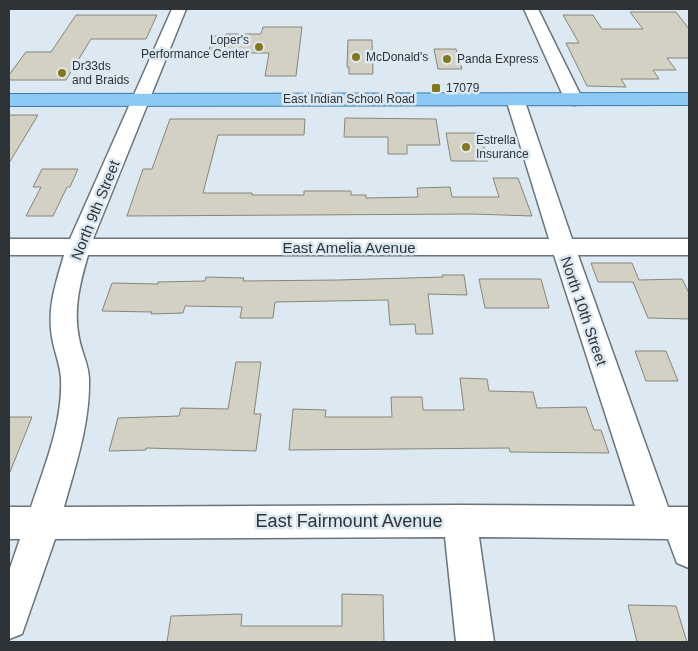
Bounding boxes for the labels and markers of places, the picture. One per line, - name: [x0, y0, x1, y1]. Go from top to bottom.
- place label: Loper's Performance Center: [141, 33, 249, 61]
- marker: Loper's Performance Center: [253, 41, 265, 53]
- place label: McDonald's: [366, 50, 428, 64]
- marker: McDonald's: [350, 51, 362, 63]
- place label: Panda Express: [457, 52, 538, 66]
- marker: Panda Express: [441, 53, 453, 65]
- place label: Dr33ds and Braids: [72, 59, 129, 87]
- marker: Dr33ds and Braids: [56, 67, 68, 79]
- place label: 17079: [446, 81, 480, 95]
- marker: 17079: [430, 82, 442, 94]
- place label: Estrella Insurance: [476, 133, 529, 161]
- marker: Estrella Insurance: [460, 141, 472, 153]

